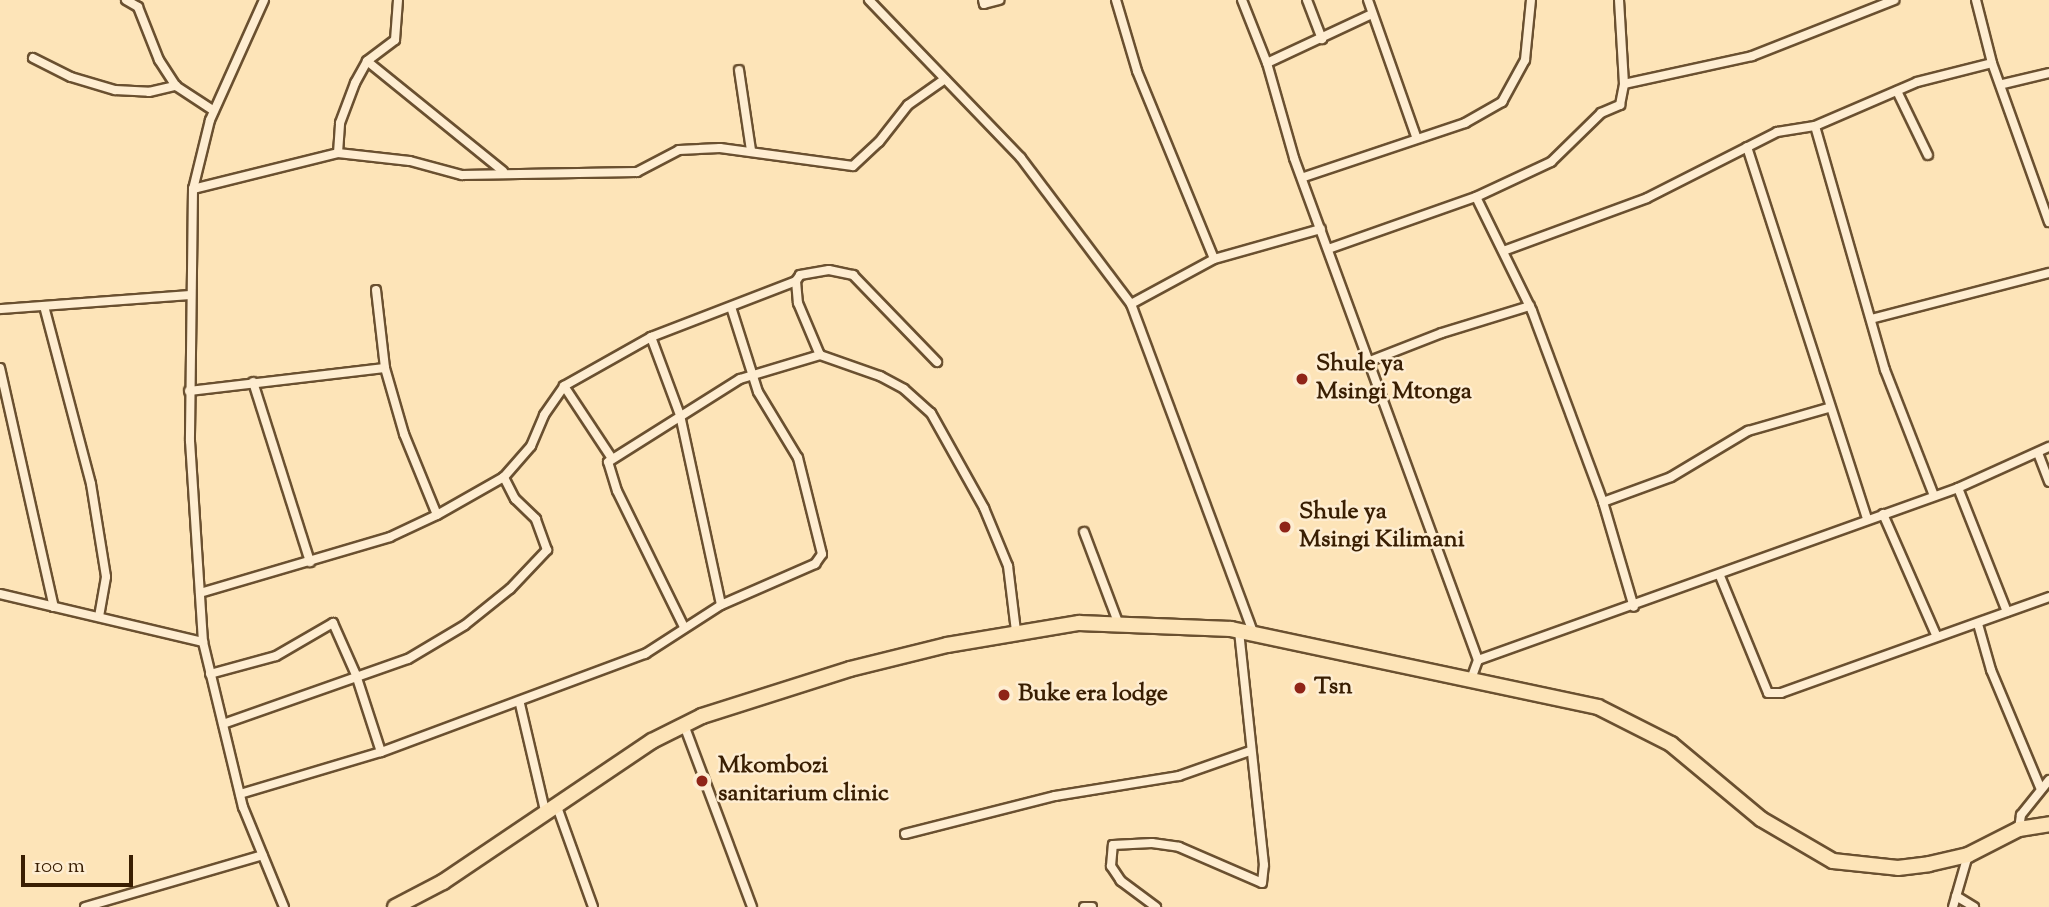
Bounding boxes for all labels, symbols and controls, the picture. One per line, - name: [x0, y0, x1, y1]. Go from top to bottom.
- place label: Shule ya Msingi Mtonga: [1316, 351, 1472, 407]
- marker: Shule ya Msingi Mtonga: [1294, 371, 1310, 387]
- place label: Shule ya Msingi Kilimani: [1299, 499, 1465, 555]
- marker: Shule ya Msingi Kilimani: [1277, 519, 1293, 535]
- place label: Tsn: [1314, 674, 1352, 702]
- marker: Tsn: [1292, 680, 1308, 696]
- place label: Buke era lodge: [1018, 681, 1168, 709]
- marker: Buke era lodge: [996, 687, 1012, 703]
- place label: Mkombozi sanitarium clinic: [718, 753, 889, 809]
- marker: Mkombozi sanitarium clinic: [692, 771, 712, 791]
- scale bar: [24, 841, 136, 885]
- text: 100 m: [34, 852, 85, 882]

